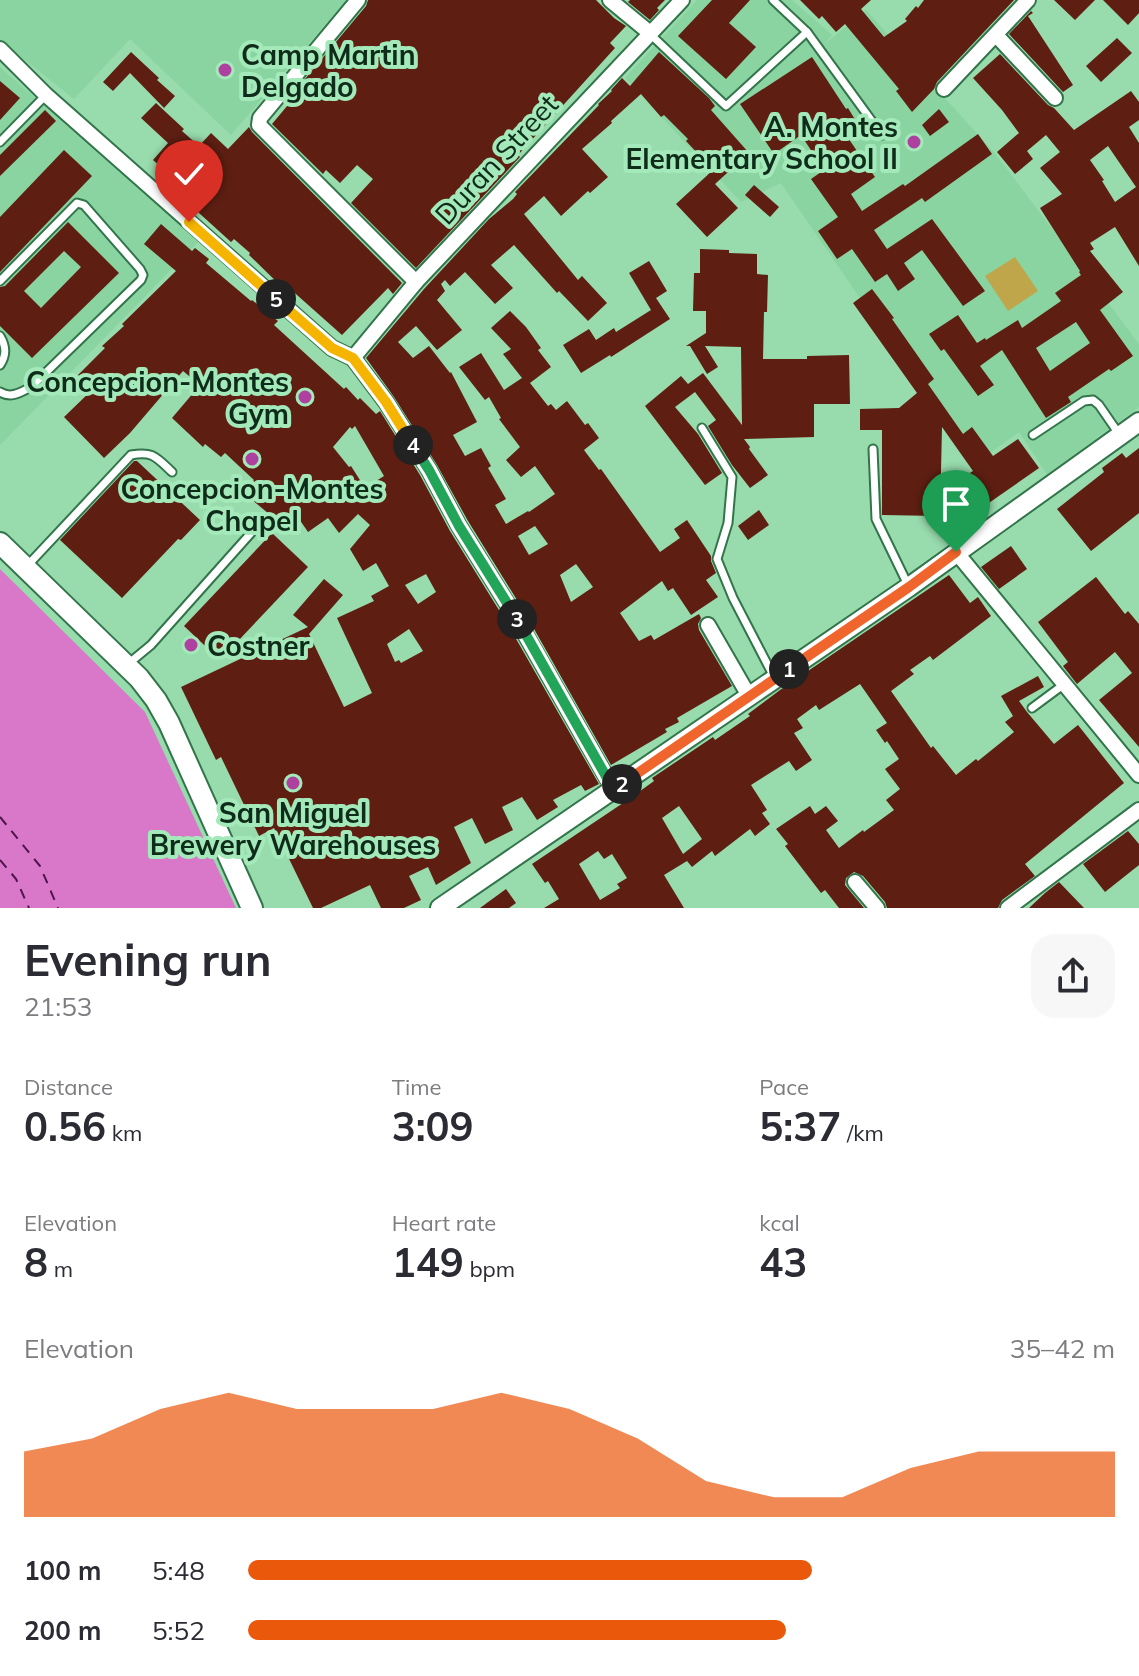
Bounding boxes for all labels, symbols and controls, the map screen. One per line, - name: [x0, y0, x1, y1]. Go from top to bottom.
- place label: Camp Martin Delgado: [241, 37, 416, 104]
- marker: Camp Martin Delgado: [216, 61, 234, 79]
- street label: Duran Street: [427, 87, 565, 231]
- place label: A. Montes Elementary School II: [626, 109, 898, 176]
- marker: A. Montes Elementary School II: [905, 133, 923, 151]
- pin: [155, 140, 223, 222]
- icon: check: [167, 152, 211, 196]
- pin: 5: [256, 279, 296, 319]
- text: 5: [269, 285, 283, 313]
- place label: Concepcion-Montes Gym: [26, 364, 289, 431]
- marker: Concepcion-Montes Gym: [296, 388, 314, 406]
- pin: 4: [393, 425, 433, 465]
- text: 4: [406, 431, 420, 459]
- marker: Concepcion-Montes Chapel: [243, 450, 261, 468]
- pin: [922, 470, 990, 552]
- place label: Concepcion-Montes Chapel: [120, 471, 384, 538]
- icon: arrive: [934, 482, 978, 526]
- pin: 3: [497, 599, 537, 639]
- text: 3: [510, 605, 524, 633]
- place label: Costner: [207, 628, 310, 663]
- marker: Costner: [182, 636, 200, 654]
- pin: 1: [769, 649, 809, 689]
- text: 1: [782, 655, 796, 683]
- pin: 2: [602, 764, 642, 804]
- text: 2: [615, 770, 629, 798]
- marker: San Miguel Brewery Warehouses: [284, 774, 302, 792]
- place label: San Miguel Brewery Warehouses: [150, 795, 436, 862]
- text: Evening run: [24, 932, 271, 987]
- button: share: [1031, 934, 1115, 1018]
- text: 21:53: [24, 990, 92, 1023]
- text: Distance: [24, 1073, 113, 1101]
- text: Time: [392, 1073, 441, 1101]
- text: Pace: [759, 1073, 809, 1101]
- text: 0.56: [24, 1101, 106, 1151]
- text: 3:09: [392, 1101, 474, 1151]
- text: 5:37: [759, 1101, 841, 1151]
- text: km: [106, 1119, 142, 1147]
- text: /km: [841, 1119, 884, 1147]
- text: Elevation: [24, 1209, 117, 1237]
- text: Heart rate: [392, 1209, 496, 1237]
- text: kcal: [759, 1209, 800, 1237]
- text: 8: [24, 1237, 48, 1287]
- text: 149: [392, 1237, 464, 1287]
- text: 43: [759, 1237, 807, 1287]
- text: m: [48, 1255, 73, 1283]
- text: bpm: [464, 1255, 515, 1283]
- text: Elevation: [24, 1332, 134, 1365]
- text: 35–42 m: [1010, 1332, 1115, 1365]
- text: 100 m: [24, 1554, 101, 1587]
- text: 5:48: [152, 1554, 205, 1587]
- text: 200 m: [24, 1614, 101, 1647]
- text: 5:52: [152, 1614, 205, 1647]

